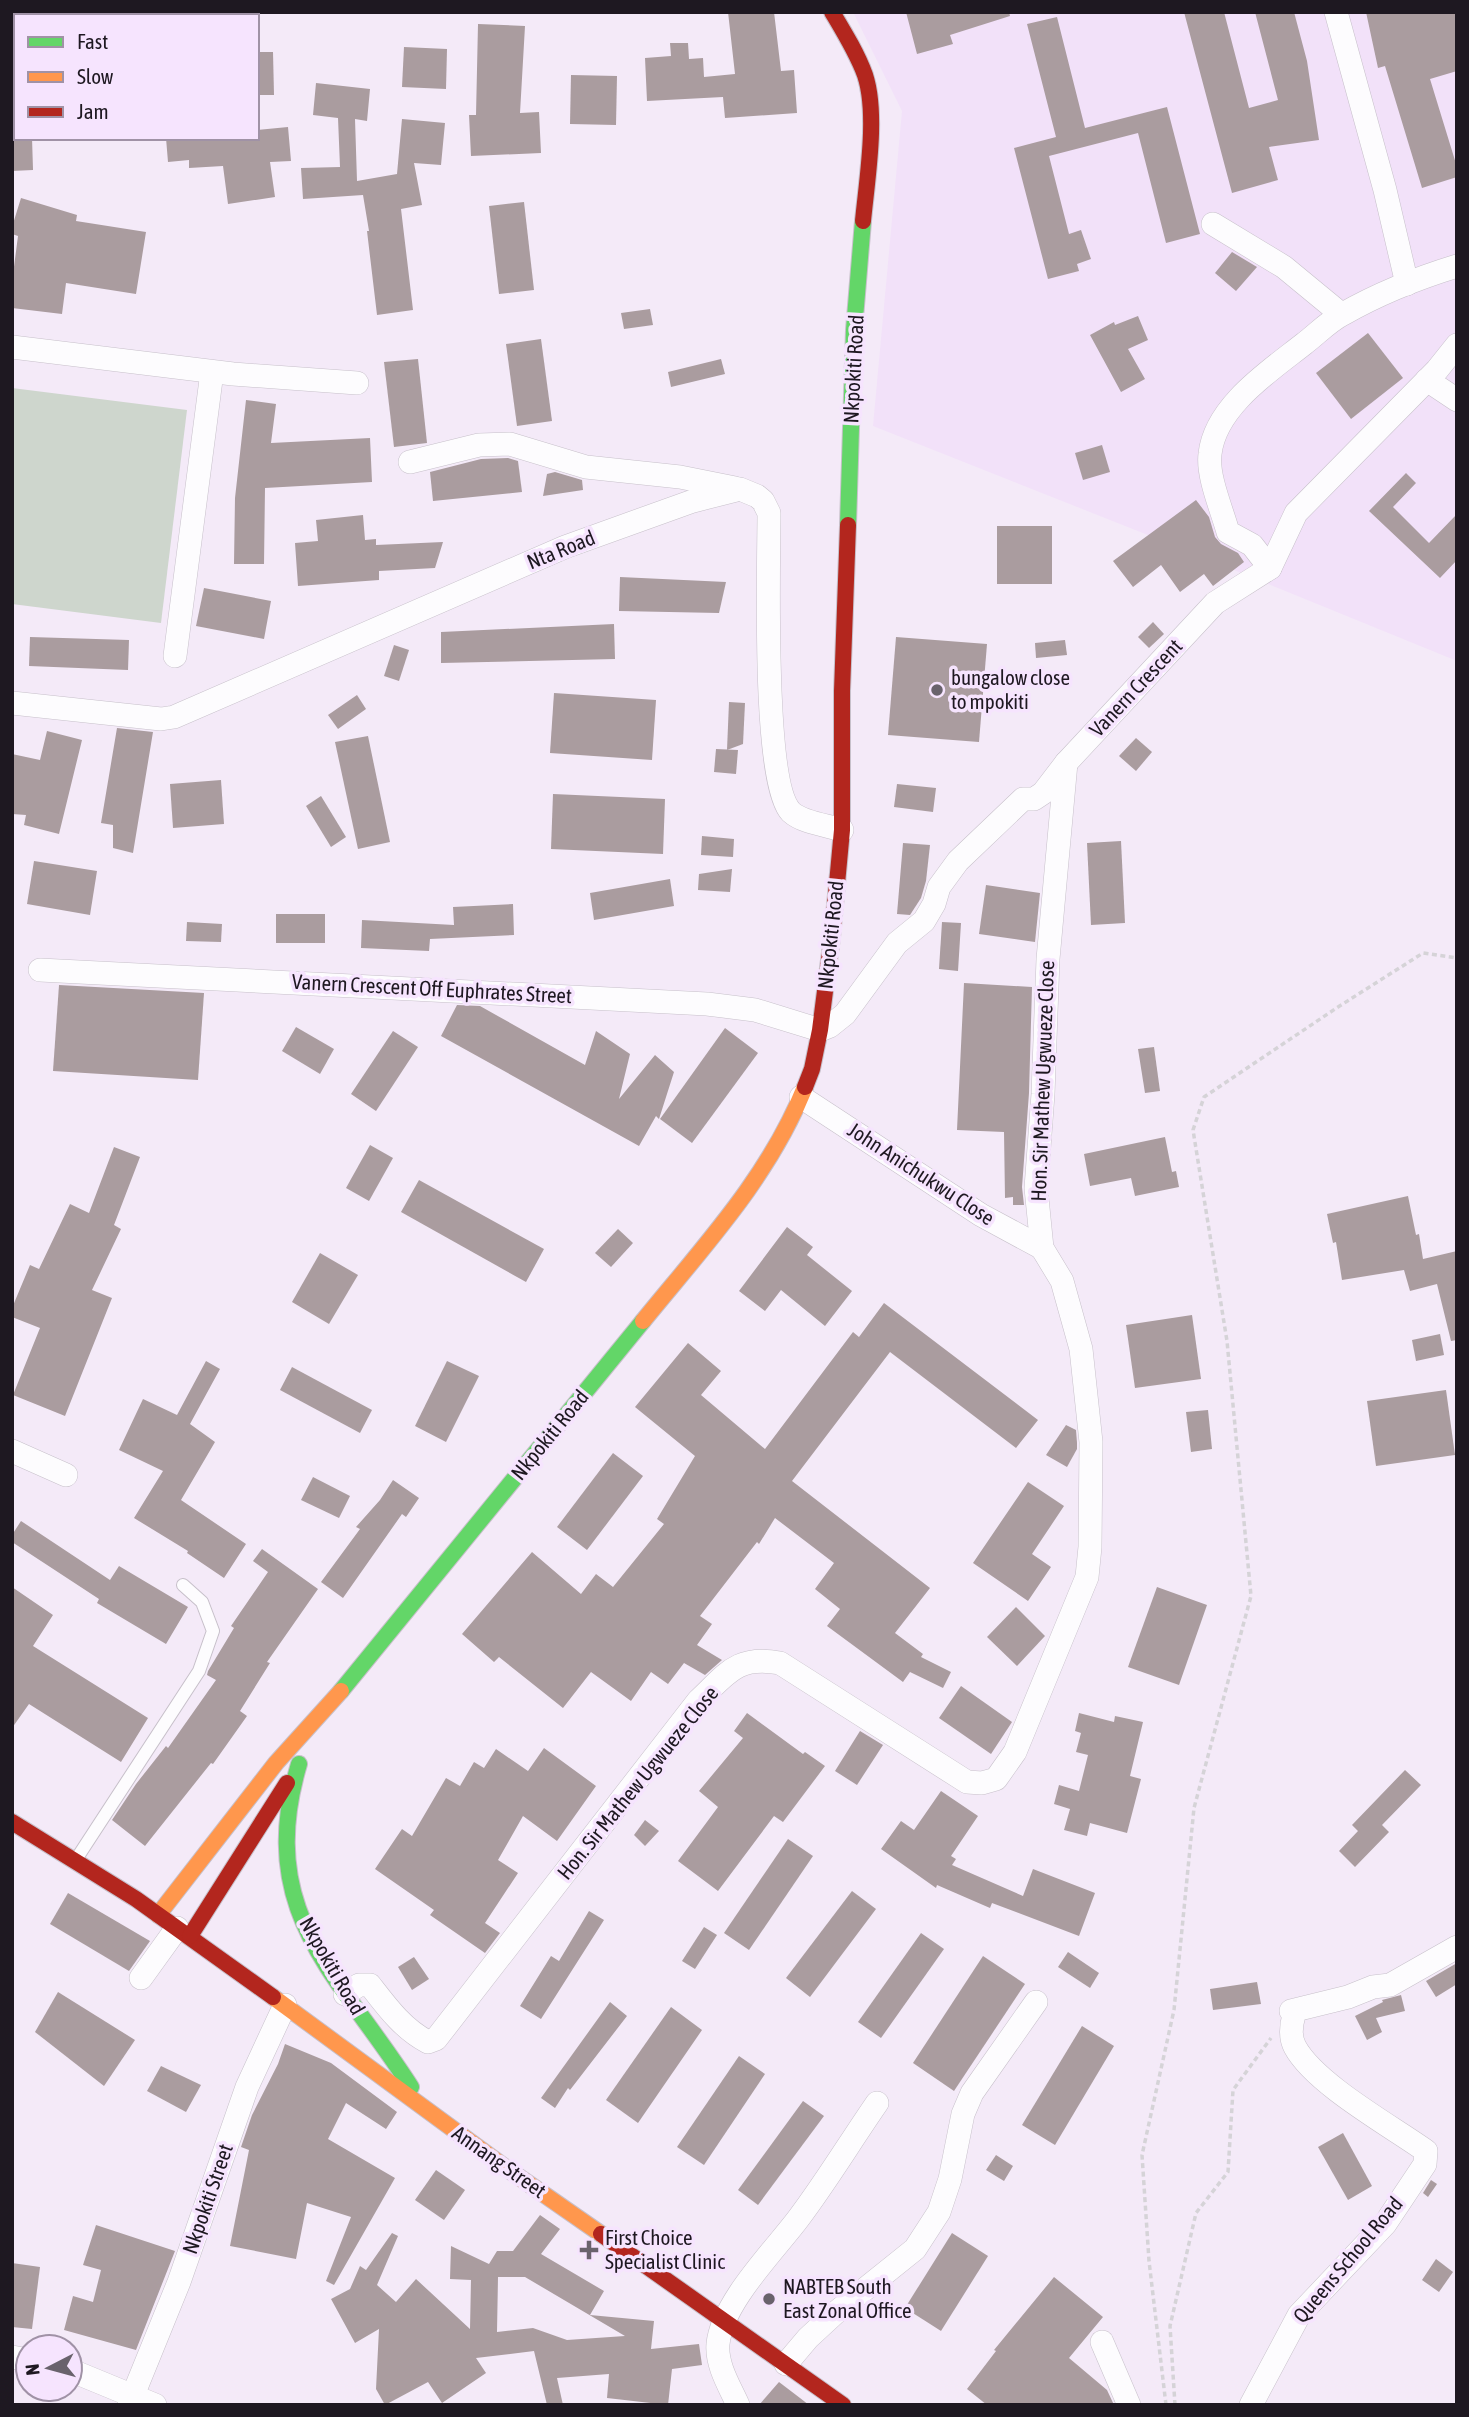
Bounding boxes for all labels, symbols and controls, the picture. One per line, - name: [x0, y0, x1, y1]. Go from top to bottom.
- legend: [14, 14, 259, 140]
- text: Fast: [77, 29, 108, 53]
- text: Slow: [77, 64, 114, 88]
- text: Jam: [77, 99, 109, 123]
- street label: Nkpokiti Road: [838, 314, 868, 424]
- street label: Nta Road: [523, 525, 598, 574]
- street label: Vanern Crescent: [1084, 634, 1187, 741]
- place label: bungalow close to mpokiti: [951, 665, 1070, 713]
- marker: bungalow close to mpokiti: [929, 682, 945, 698]
- street label: Nkpokiti Road: [812, 880, 848, 990]
- street label: Hon. Sir Mathew Ugwueze Close: [1026, 960, 1058, 1202]
- street label: Vanern Crescent Off Euphrates Street: [291, 969, 573, 1007]
- street label: John Anichukwu Close: [844, 1117, 999, 1229]
- street label: Nkpokiti Road: [506, 1385, 593, 1484]
- street label: Hon. Sir Mathew Ugwueze Close: [552, 1681, 723, 1884]
- street label: Nkpokiti Road: [295, 1912, 370, 2019]
- street label: Annang Street: [448, 2120, 551, 2202]
- street label: Nkpokiti Street: [177, 2141, 237, 2257]
- street label: Queens School Road: [1288, 2192, 1407, 2327]
- place label: First Choice Specialist Clinic: [605, 2225, 725, 2273]
- marker: First Choice Specialist Clinic: [579, 2240, 599, 2260]
- place label: NABTEB South East Zonal Office: [783, 2274, 912, 2322]
- marker: NABTEB South East Zonal Office: [761, 2291, 777, 2307]
- north arrow: [14, 2333, 84, 2403]
- text: N: [21, 2363, 44, 2377]

